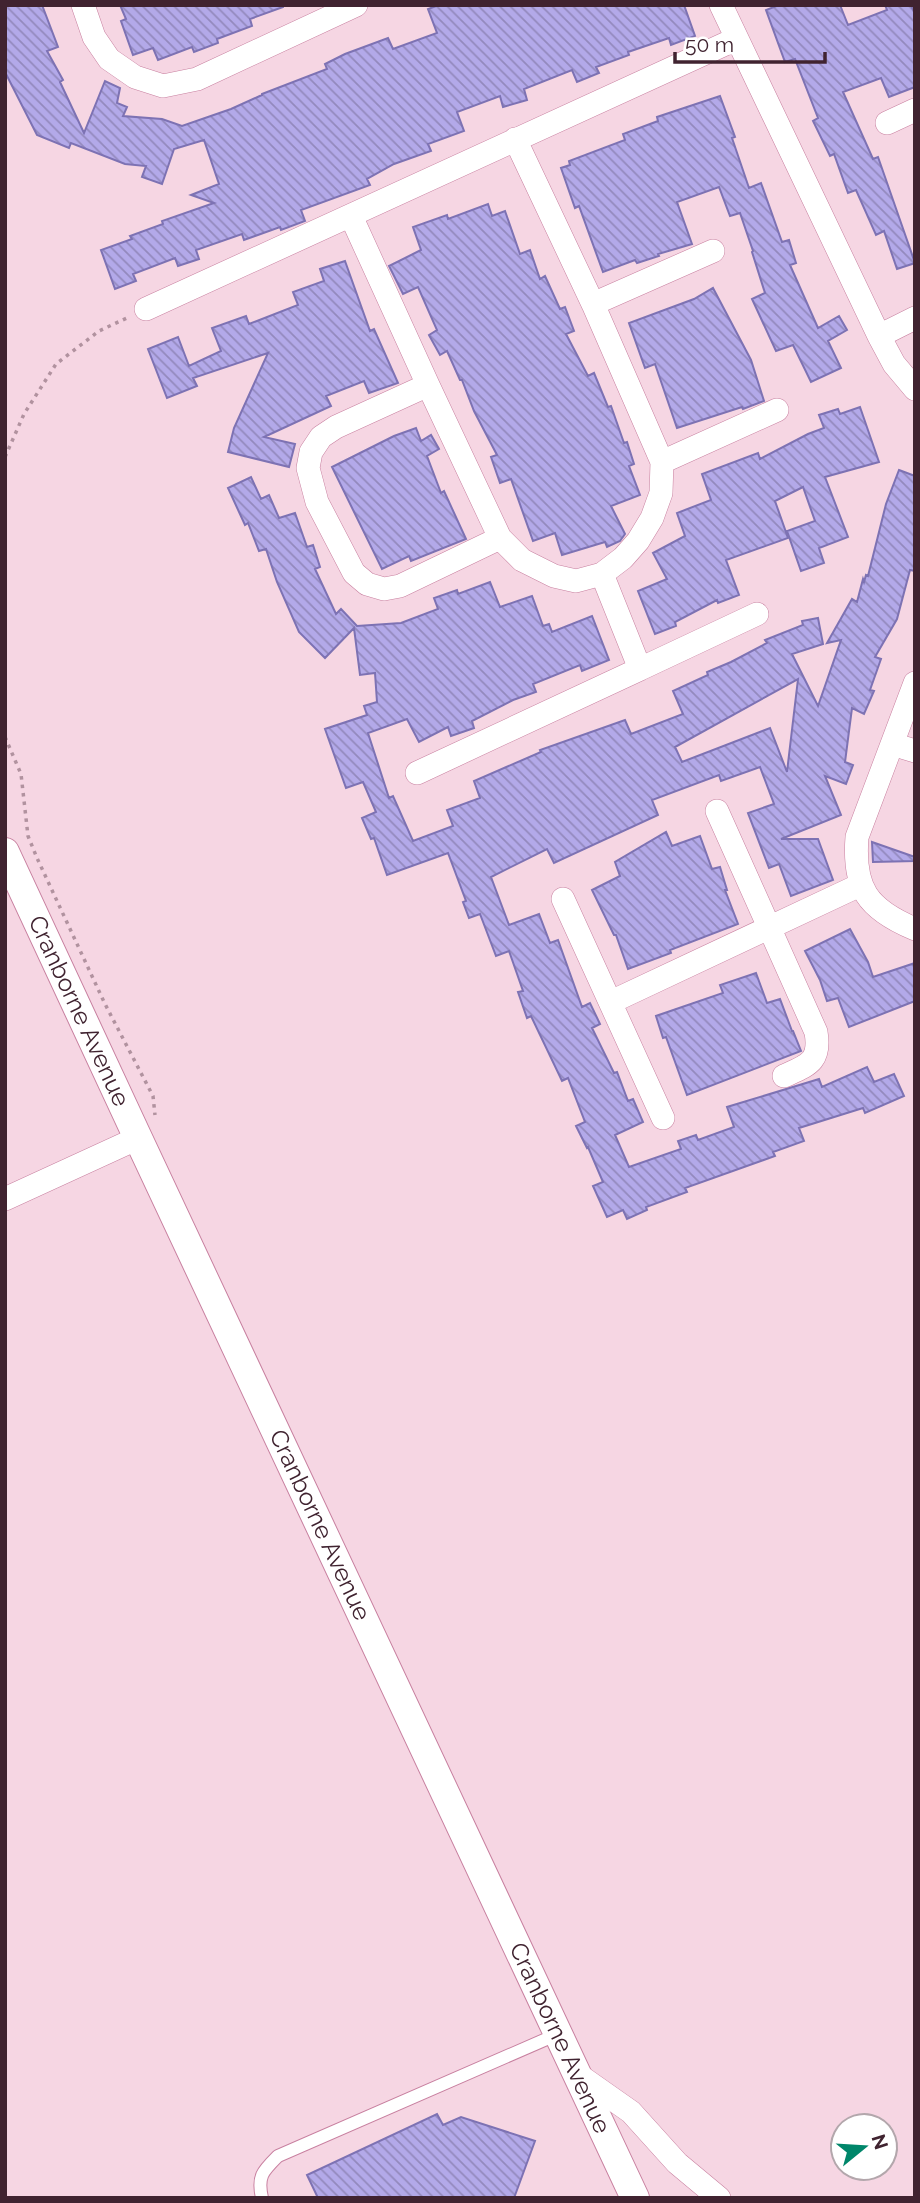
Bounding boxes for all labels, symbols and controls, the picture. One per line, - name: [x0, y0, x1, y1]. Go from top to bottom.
- scale bar: [675, 21, 825, 65]
- text: 50 m: [685, 32, 734, 57]
- street label: Cranborne Avenue: [23, 911, 136, 1111]
- street label: Cranborne Avenue: [264, 1425, 377, 1625]
- street label: Cranborne Avenue: [504, 1938, 617, 2138]
- north arrow: [829, 2112, 899, 2182]
- text: N: [867, 2131, 893, 2152]

